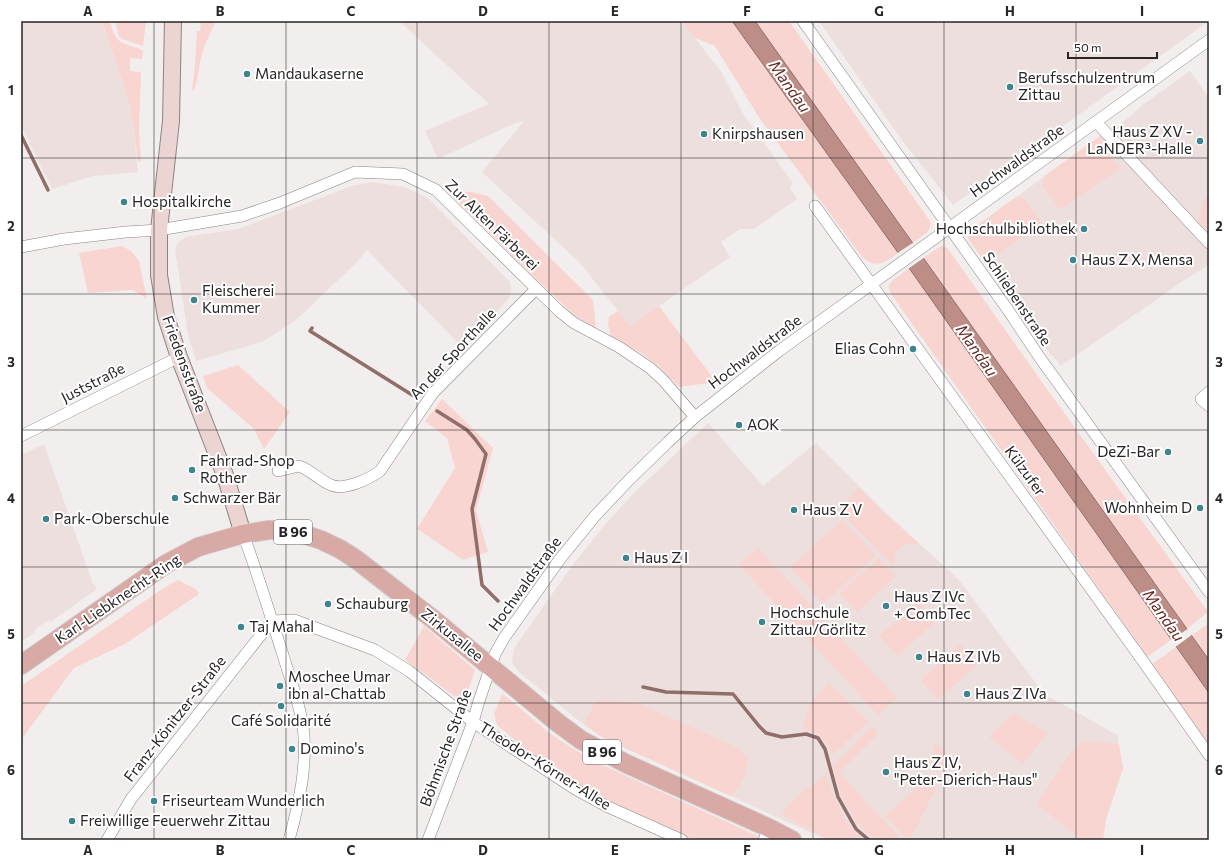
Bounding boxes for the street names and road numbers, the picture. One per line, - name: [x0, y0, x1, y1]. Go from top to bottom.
- street label: Hochwaldstraße: [966, 120, 1067, 200]
- street label: Zur Alten Färberei: [442, 175, 543, 274]
- street label: Schliebenstraße: [980, 248, 1056, 349]
- street label: An der Sporthalle: [405, 304, 499, 403]
- street label: Hochwaldstraße: [704, 310, 805, 392]
- street label: Friedensstraße: [159, 313, 211, 415]
- street label: Juststraße: [58, 358, 128, 406]
- street label: Külzufer: [1002, 442, 1050, 499]
- road number: B 96: [274, 520, 312, 544]
- street label: Hochwaldstraße: [484, 533, 564, 634]
- street label: Karl-Liebknecht-Ring: [51, 550, 183, 647]
- street label: Zirkusallee: [418, 604, 487, 665]
- street label: Franz-Könitzer-Straße: [119, 652, 229, 785]
- street label: Böhmische Straße: [416, 687, 475, 809]
- street label: Theodor-Körner-Allee: [476, 717, 615, 813]
- road number: B 96: [583, 740, 621, 764]

